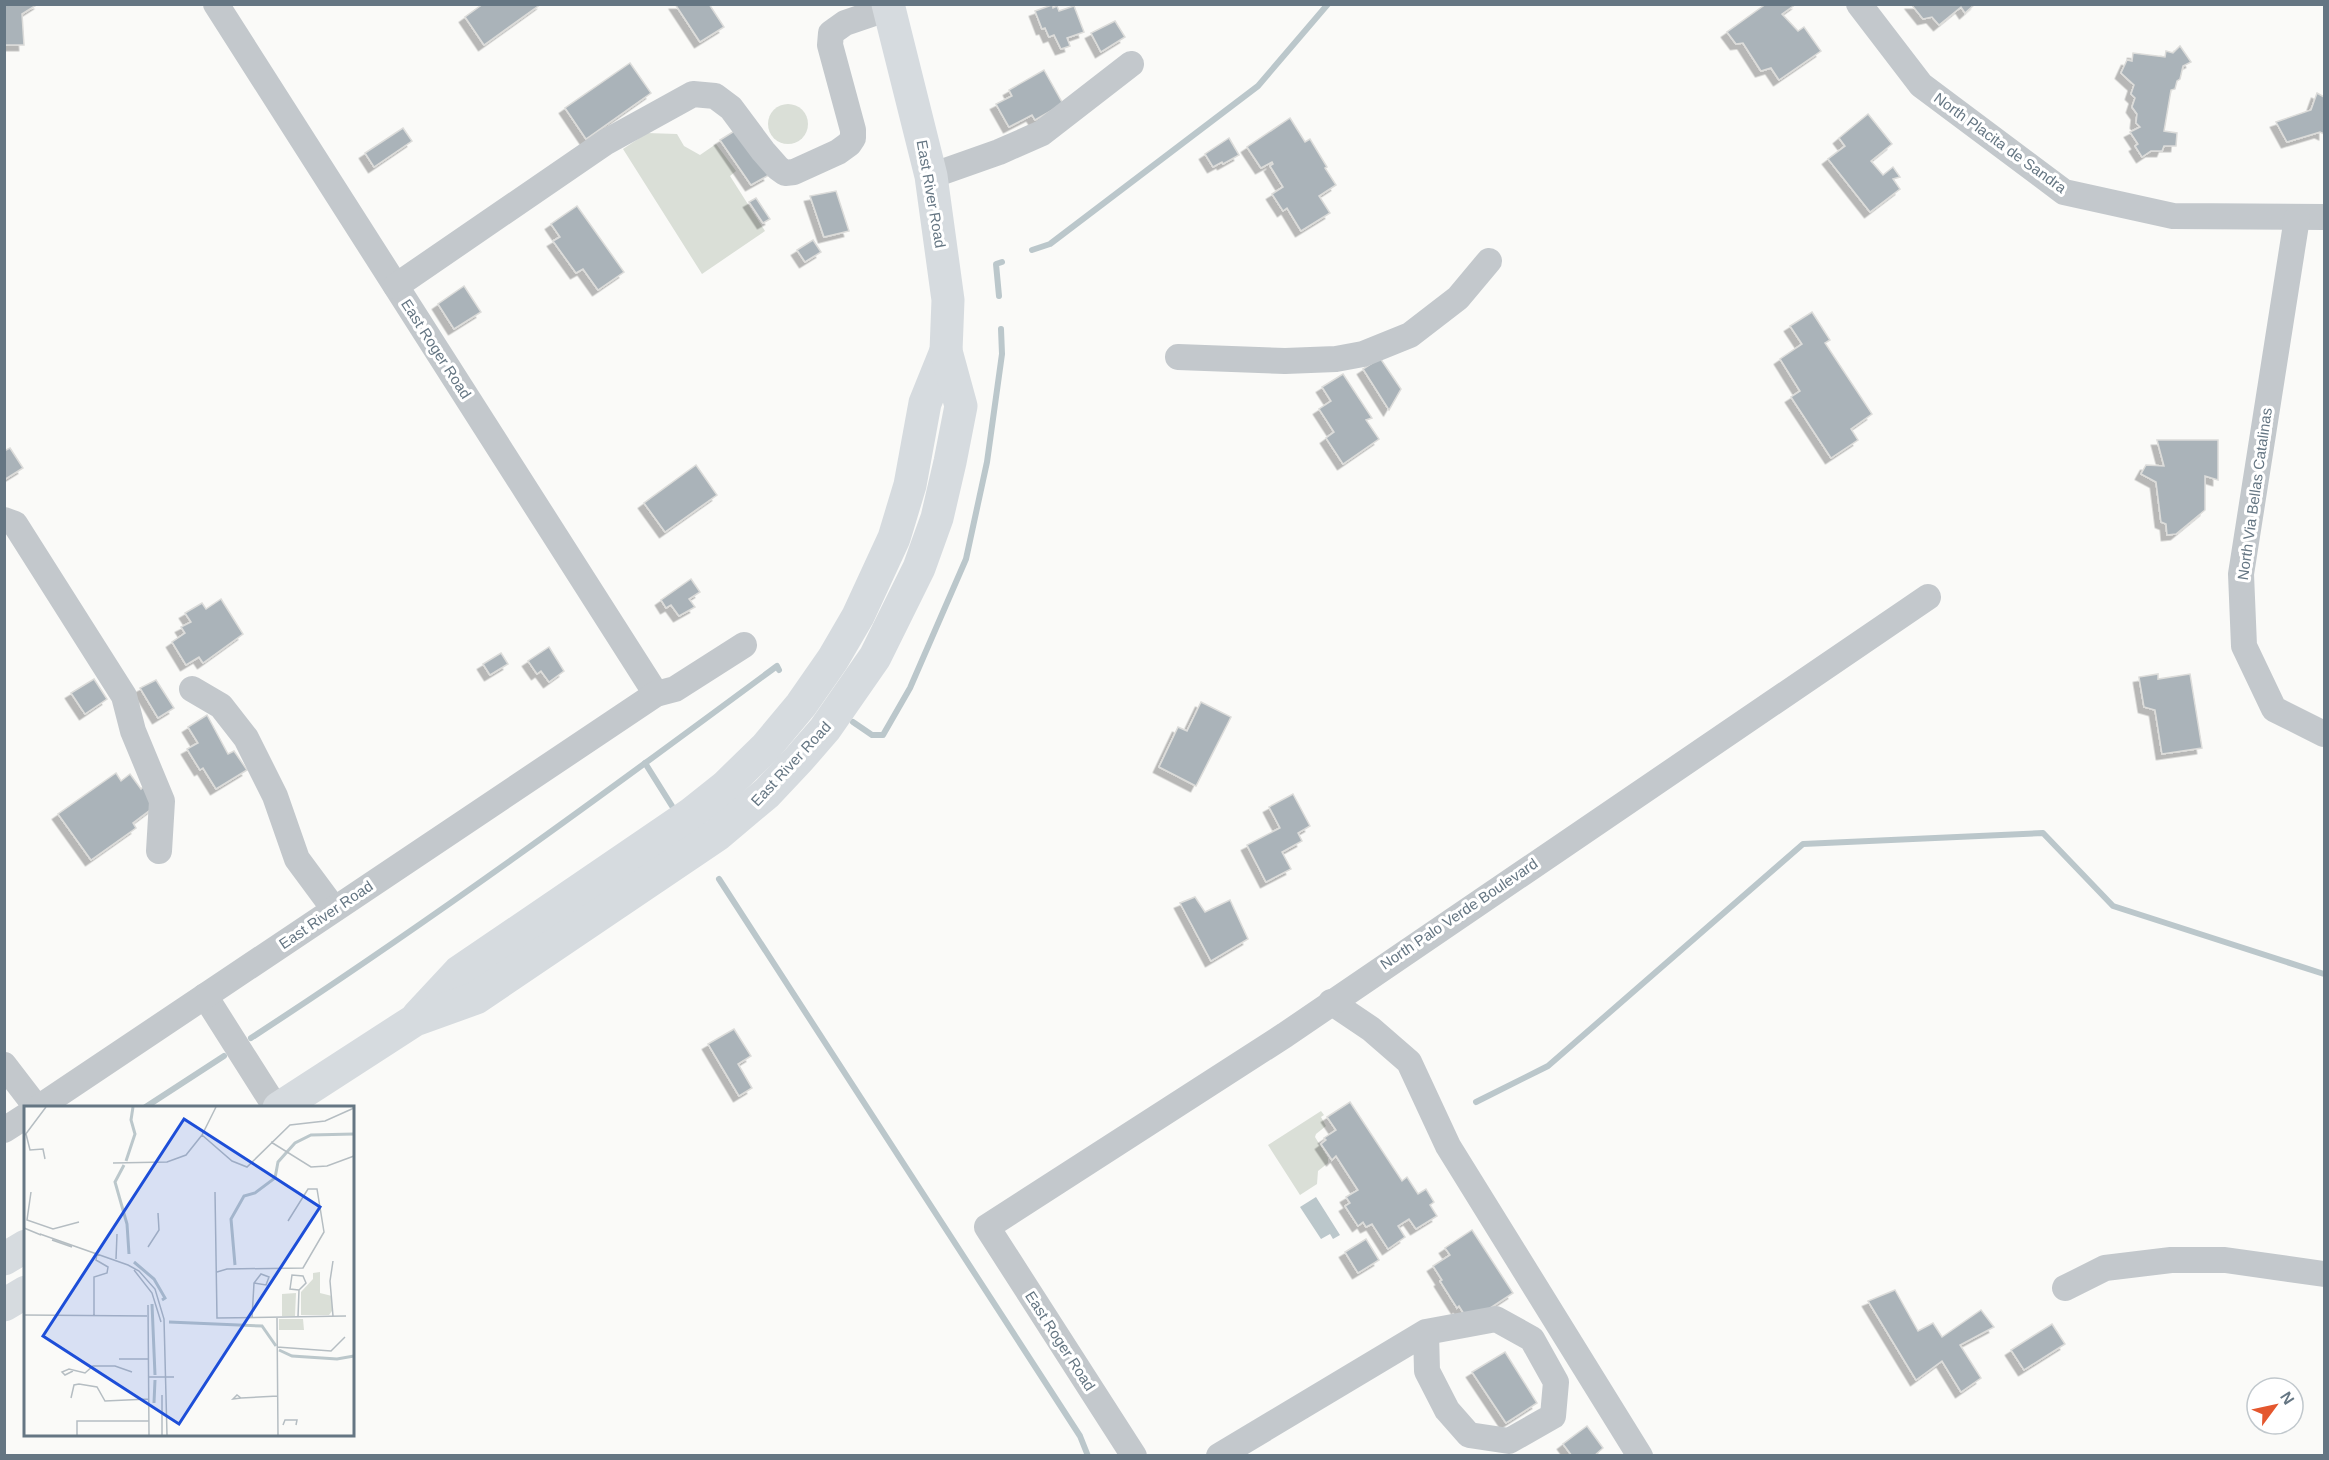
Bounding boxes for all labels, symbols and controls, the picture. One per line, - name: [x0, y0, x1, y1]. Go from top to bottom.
- street label: North Placita de Sandra: [1931, 89, 2070, 197]
- street label: East River Road: [914, 139, 949, 249]
- street label: East Roger Road: [398, 296, 475, 402]
- street label: North Via Bellas Catalinas: [2234, 407, 2275, 581]
- street label: East River Road: [747, 718, 834, 809]
- street label: North Palo Verde Boulevard: [1377, 855, 1541, 973]
- street label: East River Road: [276, 877, 376, 952]
- inset map: [24, 1106, 354, 1436]
- street label: East Roger Road: [1022, 1288, 1099, 1394]
- north arrow: [2245, 1376, 2305, 1436]
- text: N: [2277, 1389, 2297, 1408]

